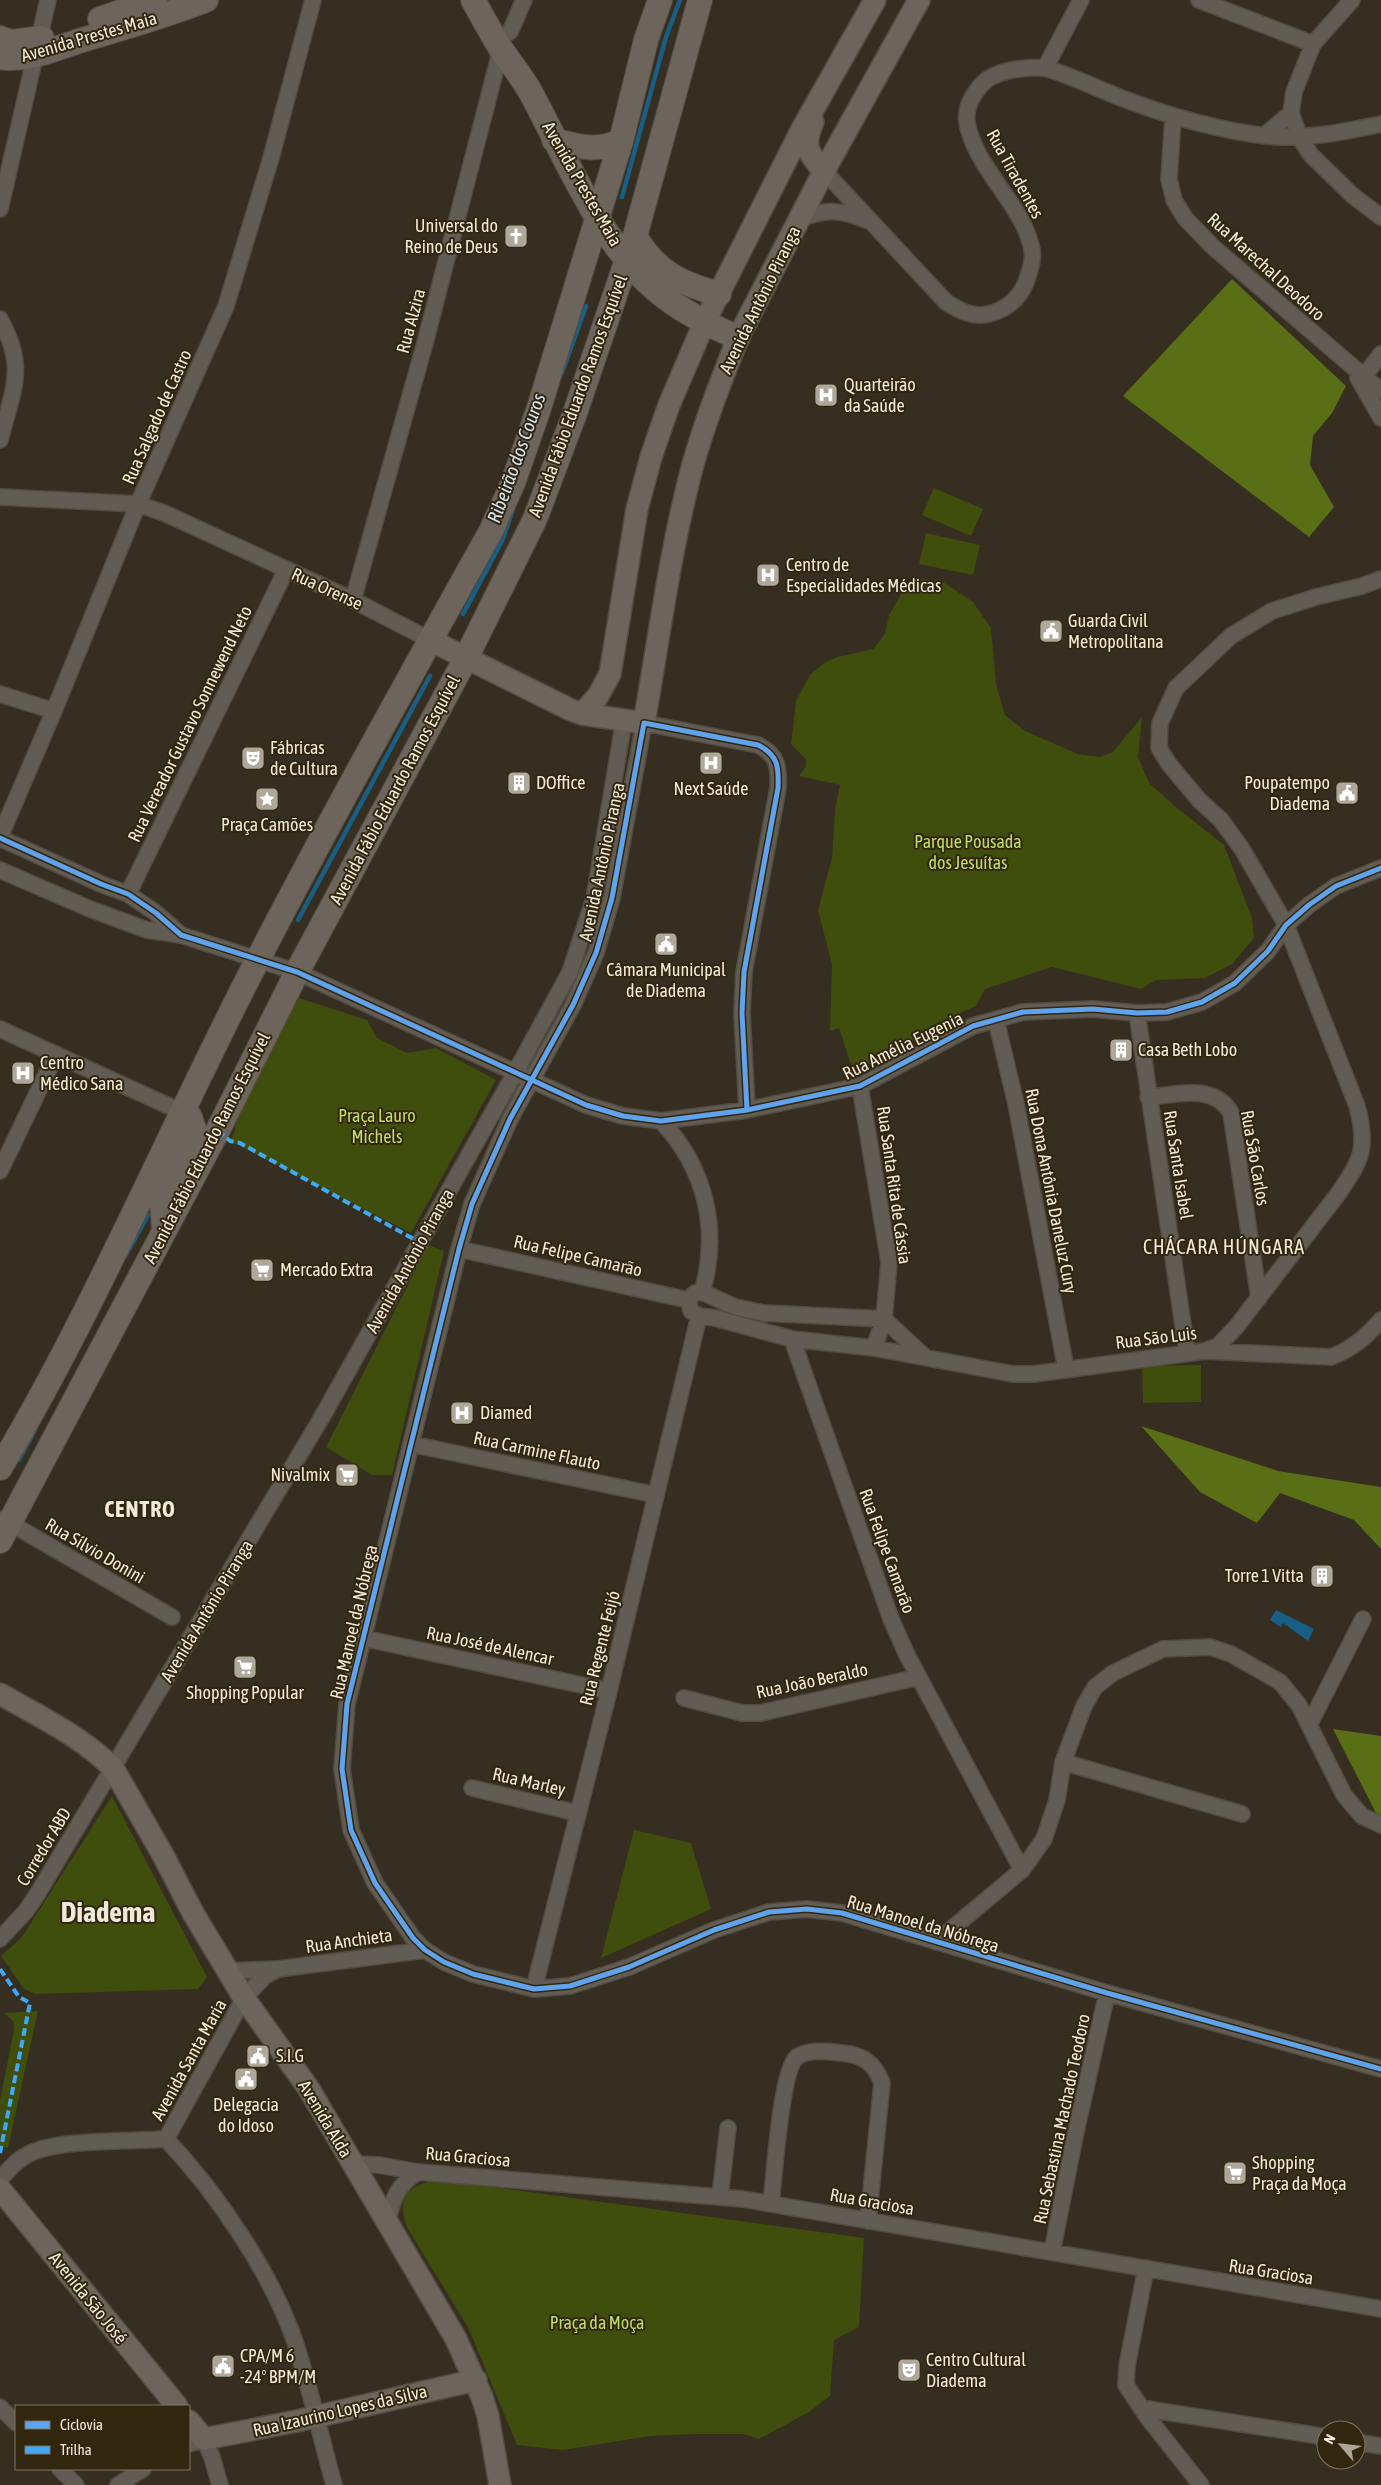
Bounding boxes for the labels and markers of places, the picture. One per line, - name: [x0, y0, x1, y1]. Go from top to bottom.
- place label: Universal do Reino de Deus: [405, 215, 498, 257]
- church icon: Universal do Reino de Deus: [503, 223, 529, 249]
- place label: Quarteirão da Saúde: [844, 374, 916, 416]
- hospital icon: Quarteirão da Saúde: [813, 382, 839, 408]
- place label: Centro de Especialidades Médicas: [786, 554, 941, 596]
- hospital icon: Centro de Especialidades Médicas: [755, 562, 781, 588]
- place label: Guarda Civil Metropolitana: [1068, 610, 1164, 652]
- public building icon: Guarda Civil Metropolitana: [1038, 618, 1064, 644]
- place label: Fábricas de Cultura: [270, 737, 338, 779]
- theatre icon: Fábricas de Cultura: [240, 745, 266, 771]
- hospital icon: Next Saúde: [698, 750, 724, 776]
- building icon: DOffice: [506, 770, 532, 796]
- place label: DOffice: [536, 772, 585, 793]
- place label: Poupatempo Diadema: [1244, 772, 1330, 814]
- place label: Next Saúde: [674, 778, 748, 799]
- public building icon: Poupatempo Diadema: [1334, 780, 1360, 806]
- place icon: Praça Camões: [254, 786, 280, 812]
- place label: Praça Camões: [221, 814, 313, 835]
- public building icon: Câmara Municipal de Diadema: [653, 931, 679, 957]
- place label: Câmara Municipal de Diadema: [606, 959, 726, 1001]
- building icon: Casa Beth Lobo: [1108, 1037, 1134, 1063]
- place label: Casa Beth Lobo: [1138, 1039, 1237, 1060]
- place label: Centro Médico Sana: [40, 1052, 123, 1094]
- hospital icon: Centro Médico Sana: [10, 1060, 36, 1086]
- supermarket icon: Mercado Extra: [249, 1257, 275, 1283]
- place label: Mercado Extra: [280, 1259, 373, 1280]
- hospital icon: Diamed: [449, 1400, 475, 1426]
- place label: Diamed: [480, 1402, 532, 1423]
- supermarket icon: Nivalmix: [334, 1462, 360, 1488]
- place label: Nivalmix: [270, 1464, 330, 1485]
- building icon: Torre 1 Vitta: [1309, 1563, 1335, 1589]
- place label: Torre 1 Vitta: [1225, 1565, 1304, 1586]
- supermarket icon: Shopping Popular: [232, 1654, 258, 1680]
- place label: Shopping Popular: [186, 1682, 305, 1703]
- public building icon: S.I.G: [245, 2043, 271, 2069]
- place label: S.I.G: [276, 2045, 304, 2066]
- public building icon: Delegacia do Idoso: [233, 2066, 259, 2092]
- place label: Delegacia do Idoso: [213, 2094, 279, 2136]
- place label: Shopping Praça da Moça: [1252, 2152, 1347, 2194]
- supermarket icon: Shopping Praça da Moça: [1222, 2160, 1248, 2186]
- place label: CPA/M 6 -24º BPM/M: [240, 2345, 316, 2387]
- place label: Centro Cultural Diadema: [926, 2349, 1026, 2391]
- public building icon: CPA/M 6 -24º BPM/M: [210, 2353, 236, 2379]
- theatre icon: Centro Cultural Diadema: [896, 2357, 922, 2383]

